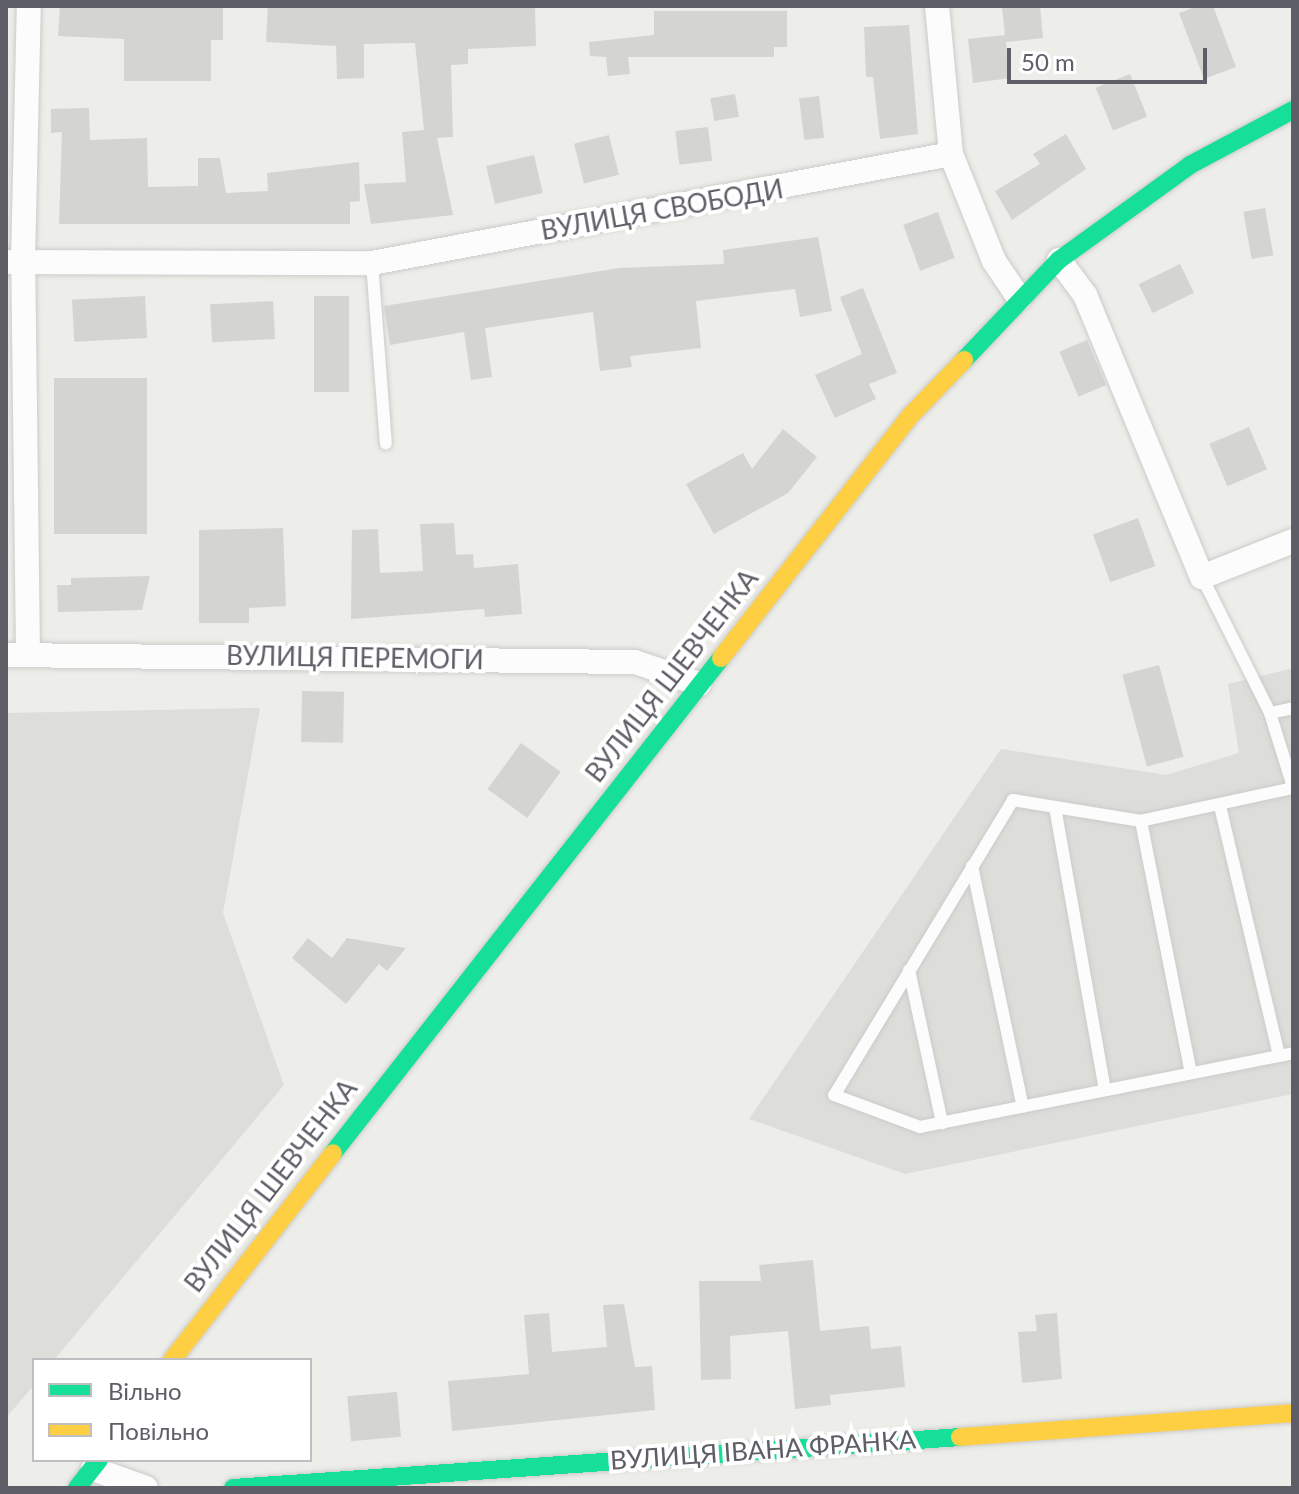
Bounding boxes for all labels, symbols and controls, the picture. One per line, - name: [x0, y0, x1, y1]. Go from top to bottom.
- scale bar: [1011, 32, 1211, 82]
- text: 50 m: [1021, 47, 1075, 76]
- street label: ВУЛИЦЯ СВОБОДИ: [538, 173, 786, 247]
- street label: ВУЛИЦЯ ШЕВЧЕНКА: [579, 564, 765, 788]
- street label: ВУЛИЦЯ ПЕРЕМОГИ: [226, 640, 484, 676]
- street label: ВУЛИЦЯ ШЕВЧЕНКА: [178, 1074, 364, 1298]
- legend: [32, 1358, 312, 1462]
- text: Вільно: [108, 1376, 182, 1405]
- text: Повільно: [108, 1416, 209, 1445]
- street label: ВУЛИЦЯ ІВАНА ФРАНКА: [609, 1424, 917, 1476]

